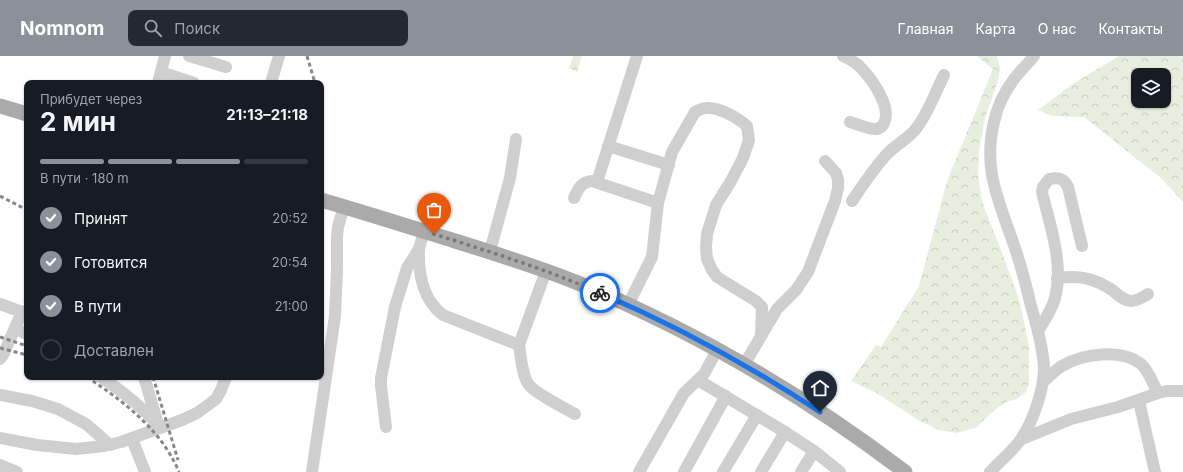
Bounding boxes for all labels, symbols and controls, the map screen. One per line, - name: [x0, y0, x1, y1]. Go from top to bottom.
- search box: [128, 10, 408, 46]
- text: Nomnom: [20, 17, 104, 40]
- icon: search: [142, 17, 164, 39]
- text: Поиск: [174, 19, 220, 38]
- text: Главная: [898, 20, 953, 37]
- text: Карта: [975, 20, 1016, 37]
- text: О нас: [1038, 20, 1076, 37]
- text: Контакты: [1098, 20, 1163, 37]
- map controls: [1131, 68, 1171, 108]
- button: layers: [1131, 68, 1171, 108]
- text: Прибудет через: [40, 91, 142, 107]
- text: 21:13–21:18: [226, 105, 308, 124]
- text: 2 мин: [40, 106, 116, 137]
- text: В пути · 180 m: [40, 170, 129, 186]
- pin: [417, 193, 451, 234]
- icon: bag: [423, 199, 445, 221]
- icon: check: [40, 207, 62, 229]
- text: Принят: [74, 209, 127, 228]
- text: 20:52: [272, 210, 308, 226]
- icon: check: [40, 251, 62, 273]
- text: Готовится: [74, 253, 147, 272]
- text: 20:54: [272, 254, 308, 270]
- courier: [580, 273, 620, 313]
- icon: bike: [589, 282, 611, 304]
- icon: check: [40, 295, 62, 317]
- text: В пути: [74, 297, 121, 316]
- text: 21:00: [275, 298, 308, 314]
- text: Доставлен: [74, 341, 154, 360]
- pin: [803, 371, 837, 412]
- icon: home: [809, 377, 831, 399]

